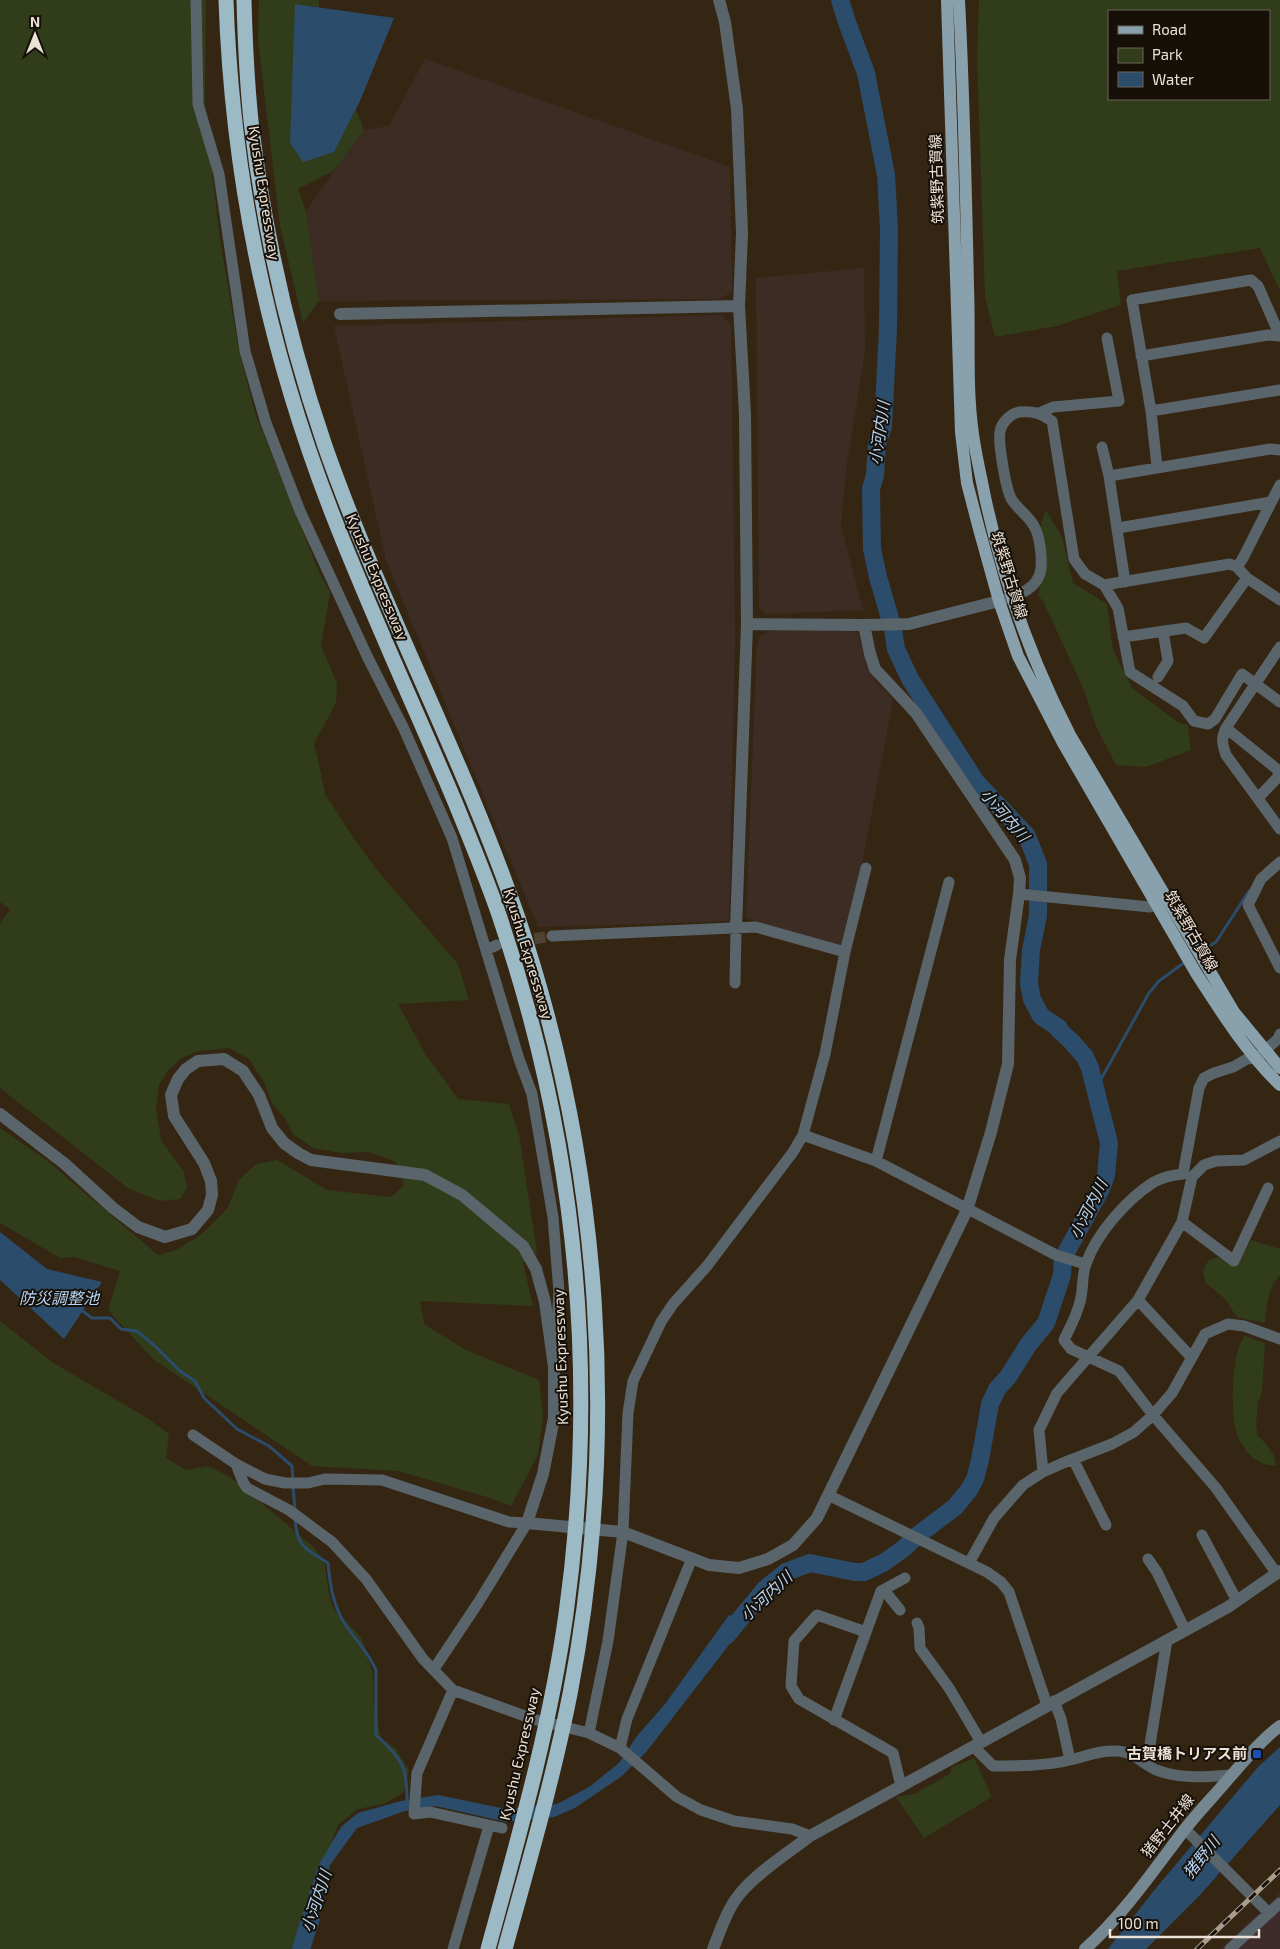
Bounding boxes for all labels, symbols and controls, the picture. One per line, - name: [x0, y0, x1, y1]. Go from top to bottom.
- north arrow: [10, 10, 60, 60]
- legend: [1108, 10, 1270, 100]
- text: N: [30, 13, 40, 30]
- text: Road: [1152, 20, 1187, 38]
- text: Park: [1152, 45, 1183, 63]
- text: Water: [1152, 70, 1194, 88]
- street label: Kyushu Expressway: [245, 124, 285, 261]
- street label: 筑紫野古賀線: [925, 134, 947, 224]
- water label: 小河内川: [865, 398, 893, 466]
- street label: Kyushu Expressway: [343, 511, 413, 643]
- street label: 筑紫野古賀線: [988, 529, 1032, 620]
- water label: 小河内川: [977, 784, 1035, 847]
- street label: Kyushu Expressway: [501, 886, 557, 1021]
- street label: 筑紫野古賀線: [1162, 887, 1222, 974]
- water label: 小河内川: [1065, 1174, 1111, 1242]
- water label: 防災調整池: [19, 1288, 101, 1307]
- street label: Kyushu Expressway: [549, 1289, 571, 1425]
- water label: 小河内川: [736, 1566, 797, 1624]
- street label: Kyushu Expressway: [495, 1686, 543, 1822]
- place label: 古賀橋トリアス前: [1127, 1744, 1247, 1762]
- marker: 古賀橋トリアス前: [1251, 1748, 1263, 1760]
- street label: 猪野土井線: [1137, 1790, 1197, 1860]
- water label: 猪野川: [1178, 1830, 1224, 1881]
- water label: 小河内川: [297, 1866, 335, 1934]
- scale bar: [1110, 1906, 1259, 1938]
- text: 100 m: [1118, 1914, 1159, 1932]

